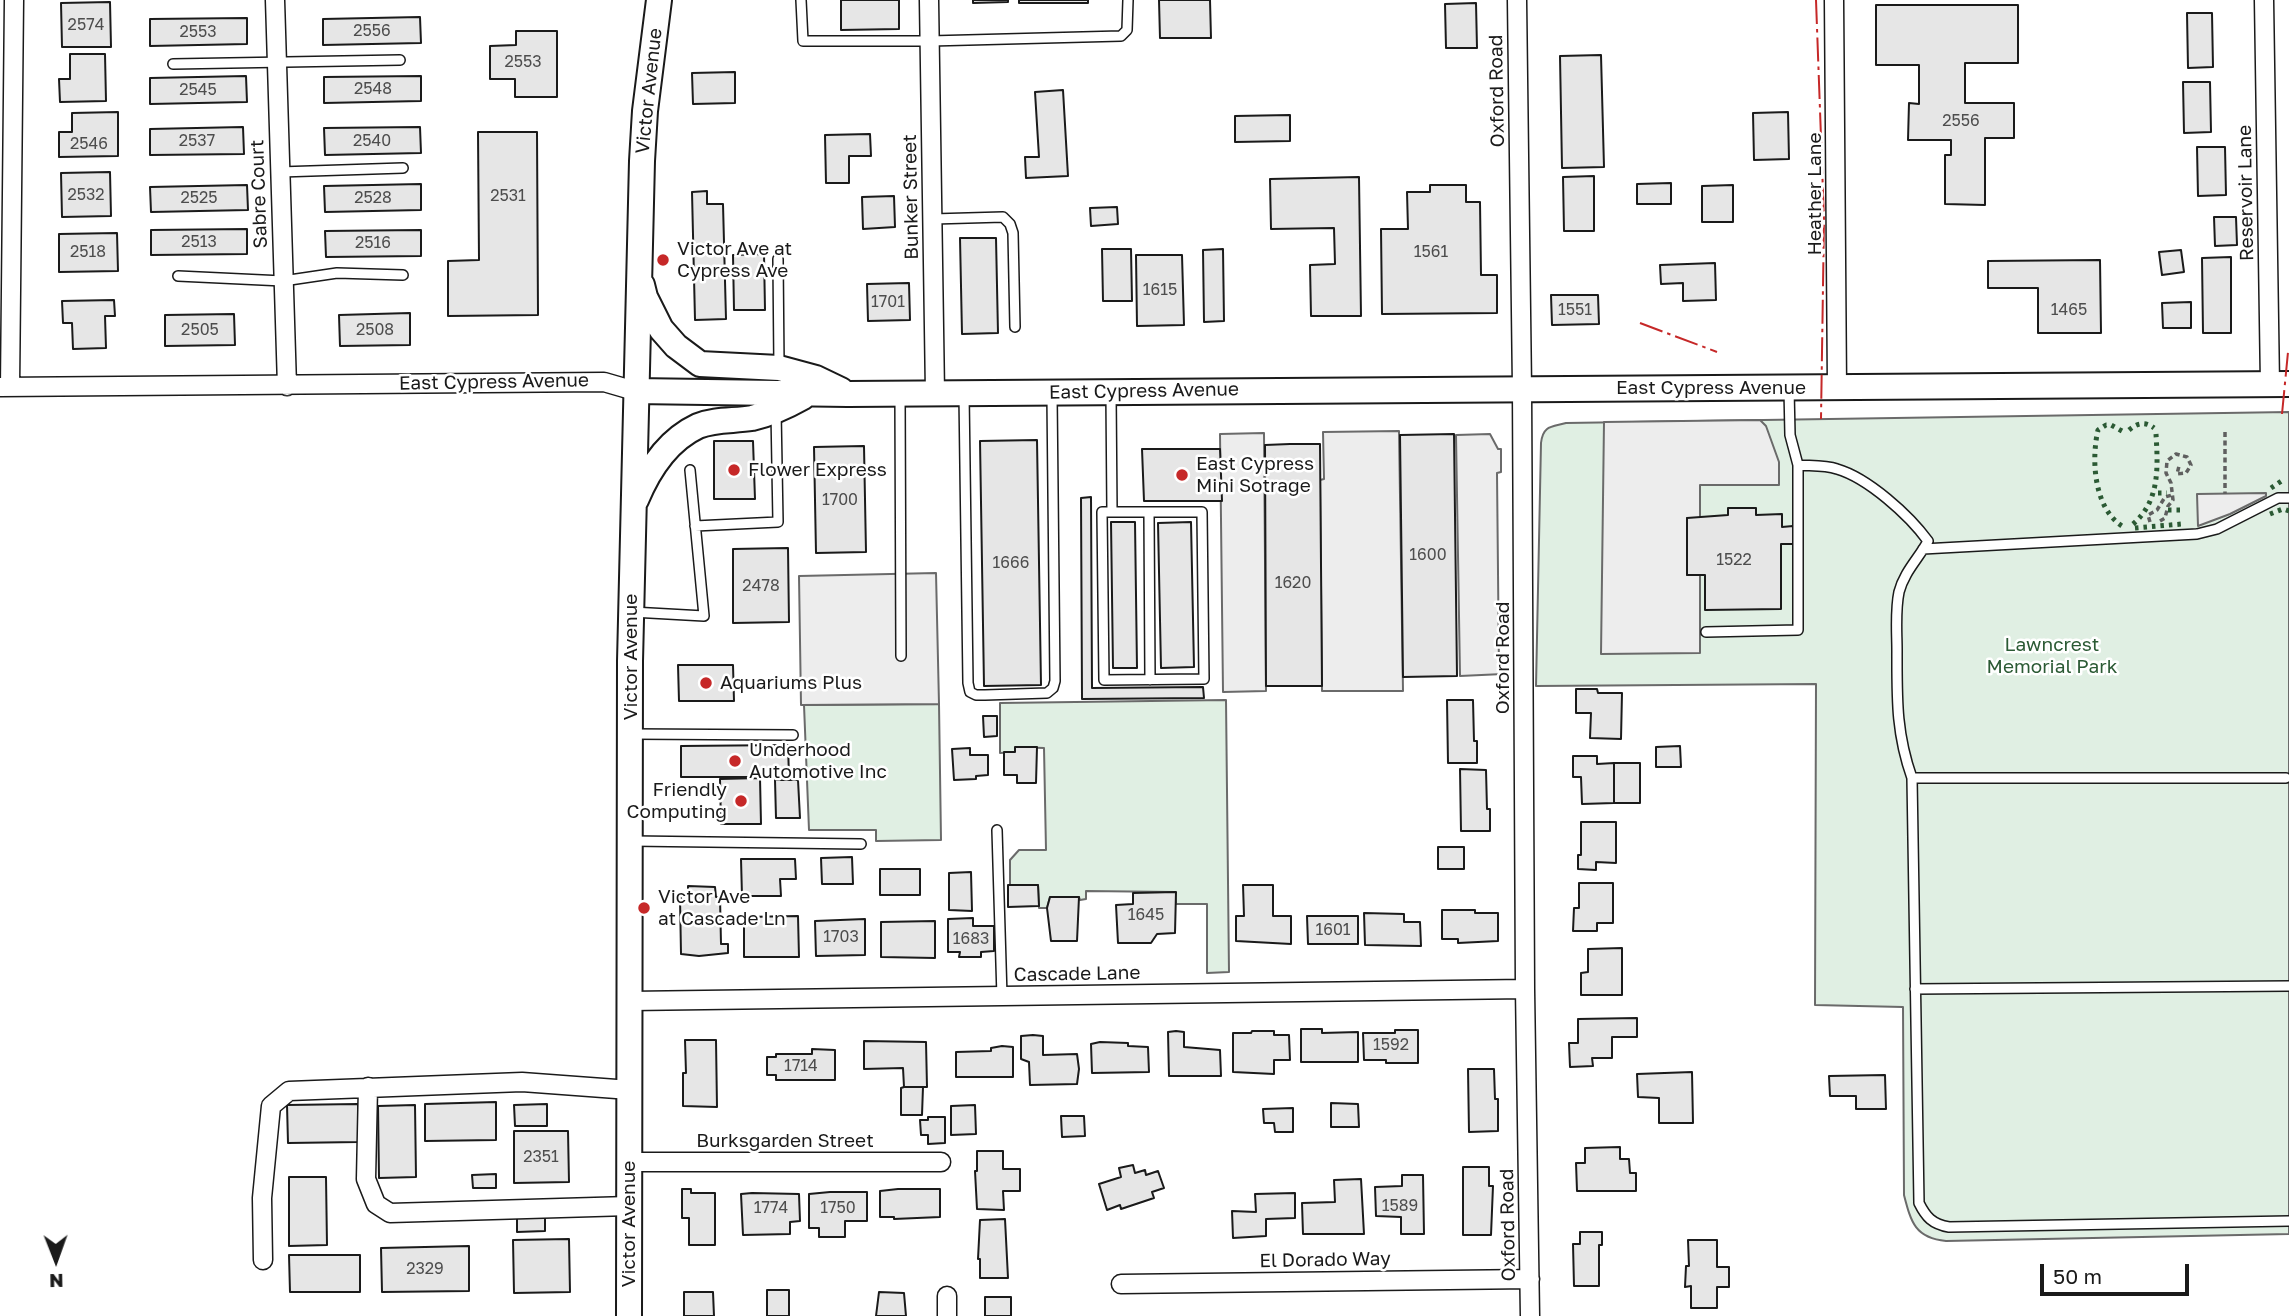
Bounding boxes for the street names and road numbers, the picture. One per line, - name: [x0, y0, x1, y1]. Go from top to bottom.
- street label: Victor Avenue: [631, 27, 667, 155]
- street label: Oxford Road: [1485, 34, 1509, 148]
- street label: Reservoir Lane: [2233, 125, 2259, 261]
- street label: Heather Lane: [1804, 133, 1826, 255]
- street label: Bunker Street: [899, 134, 923, 260]
- street label: Sabre Court: [246, 139, 272, 249]
- street label: East Cypress Avenue: [399, 369, 589, 395]
- street label: East Cypress Avenue: [1616, 377, 1806, 399]
- street label: East Cypress Avenue: [1049, 378, 1239, 404]
- street label: Victor Avenue: [620, 594, 642, 720]
- street label: Oxford Road: [1492, 602, 1514, 714]
- street label: Cascade Lane: [1013, 961, 1141, 987]
- street label: Burksgarden Street: [696, 1130, 874, 1152]
- street label: Victor Avenue: [618, 1161, 640, 1287]
- street label: Oxford Road: [1496, 1168, 1520, 1282]
- street label: El Dorado Way: [1259, 1247, 1391, 1273]

